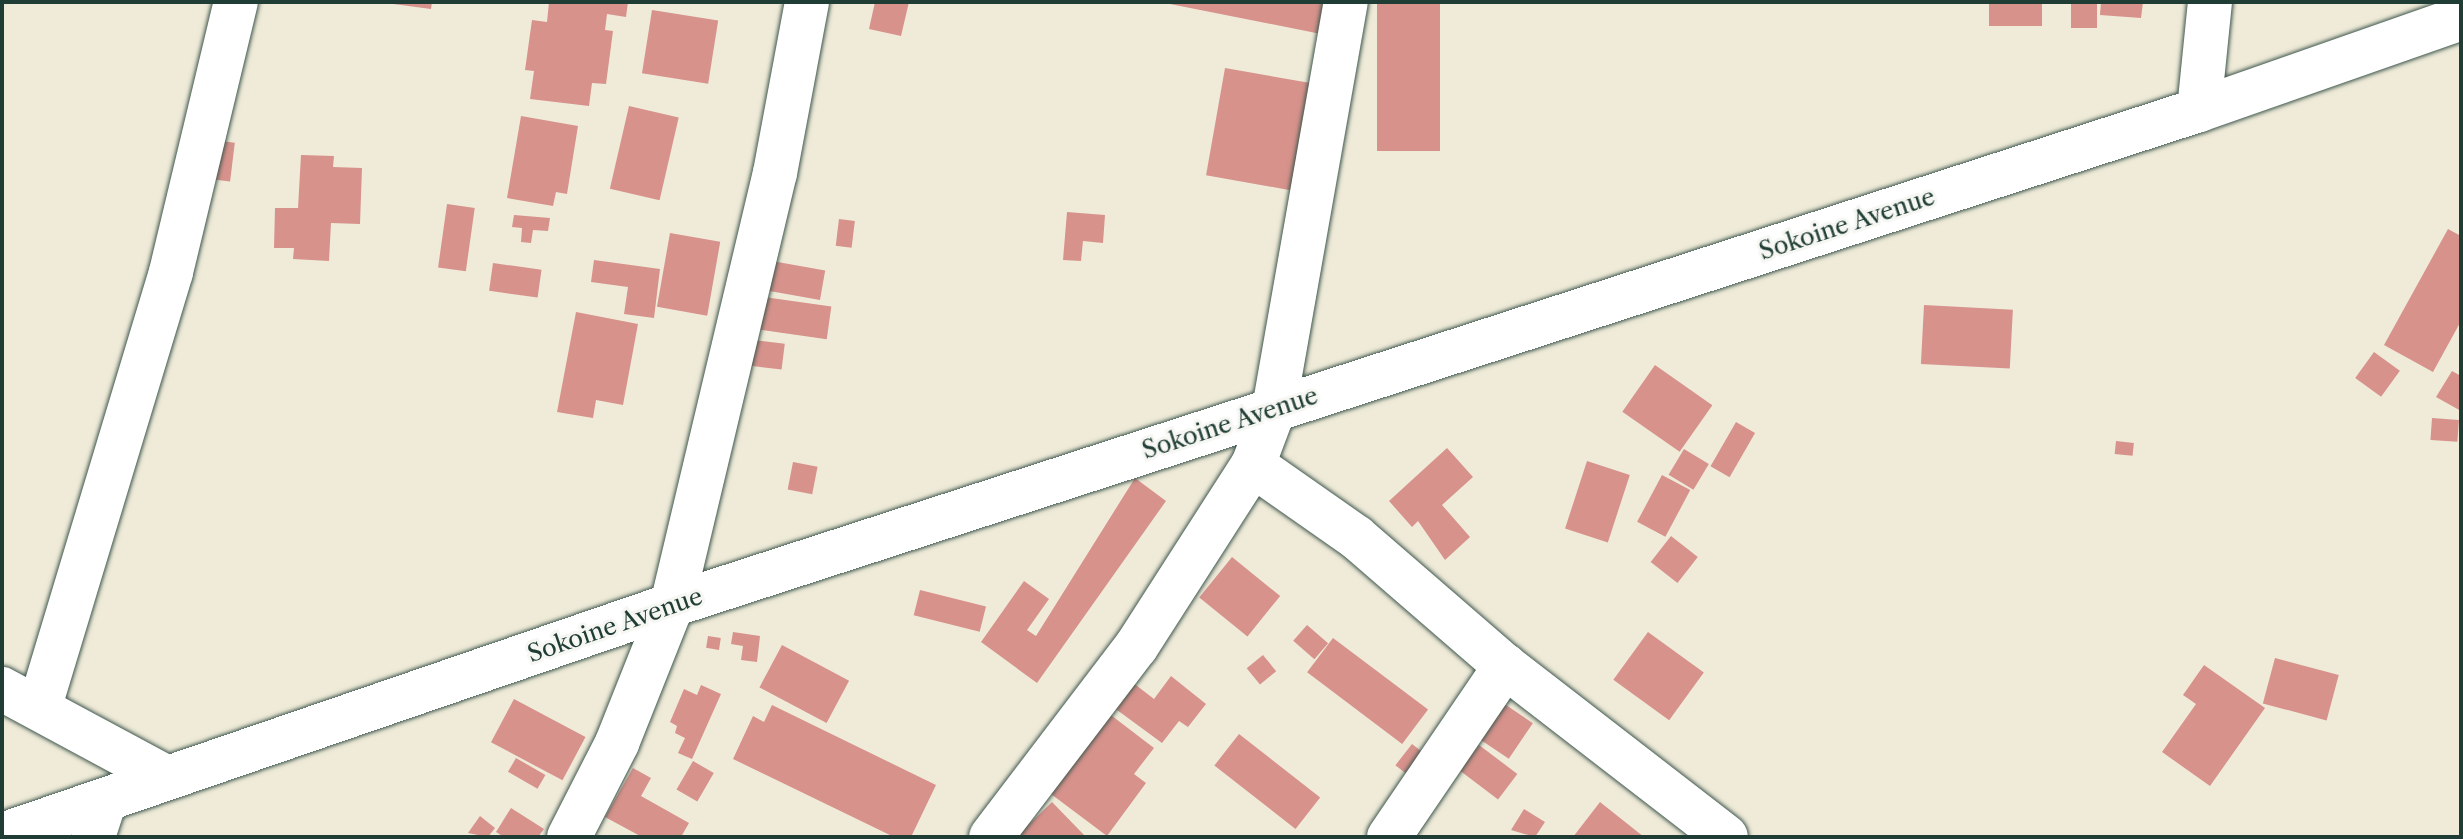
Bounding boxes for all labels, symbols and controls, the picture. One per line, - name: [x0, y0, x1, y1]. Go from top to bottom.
- street label: Sokoine Avenue: [1755, 182, 1939, 266]
- street label: Sokoine Avenue: [1138, 381, 1322, 465]
- street label: Sokoine Avenue: [523, 581, 707, 669]

